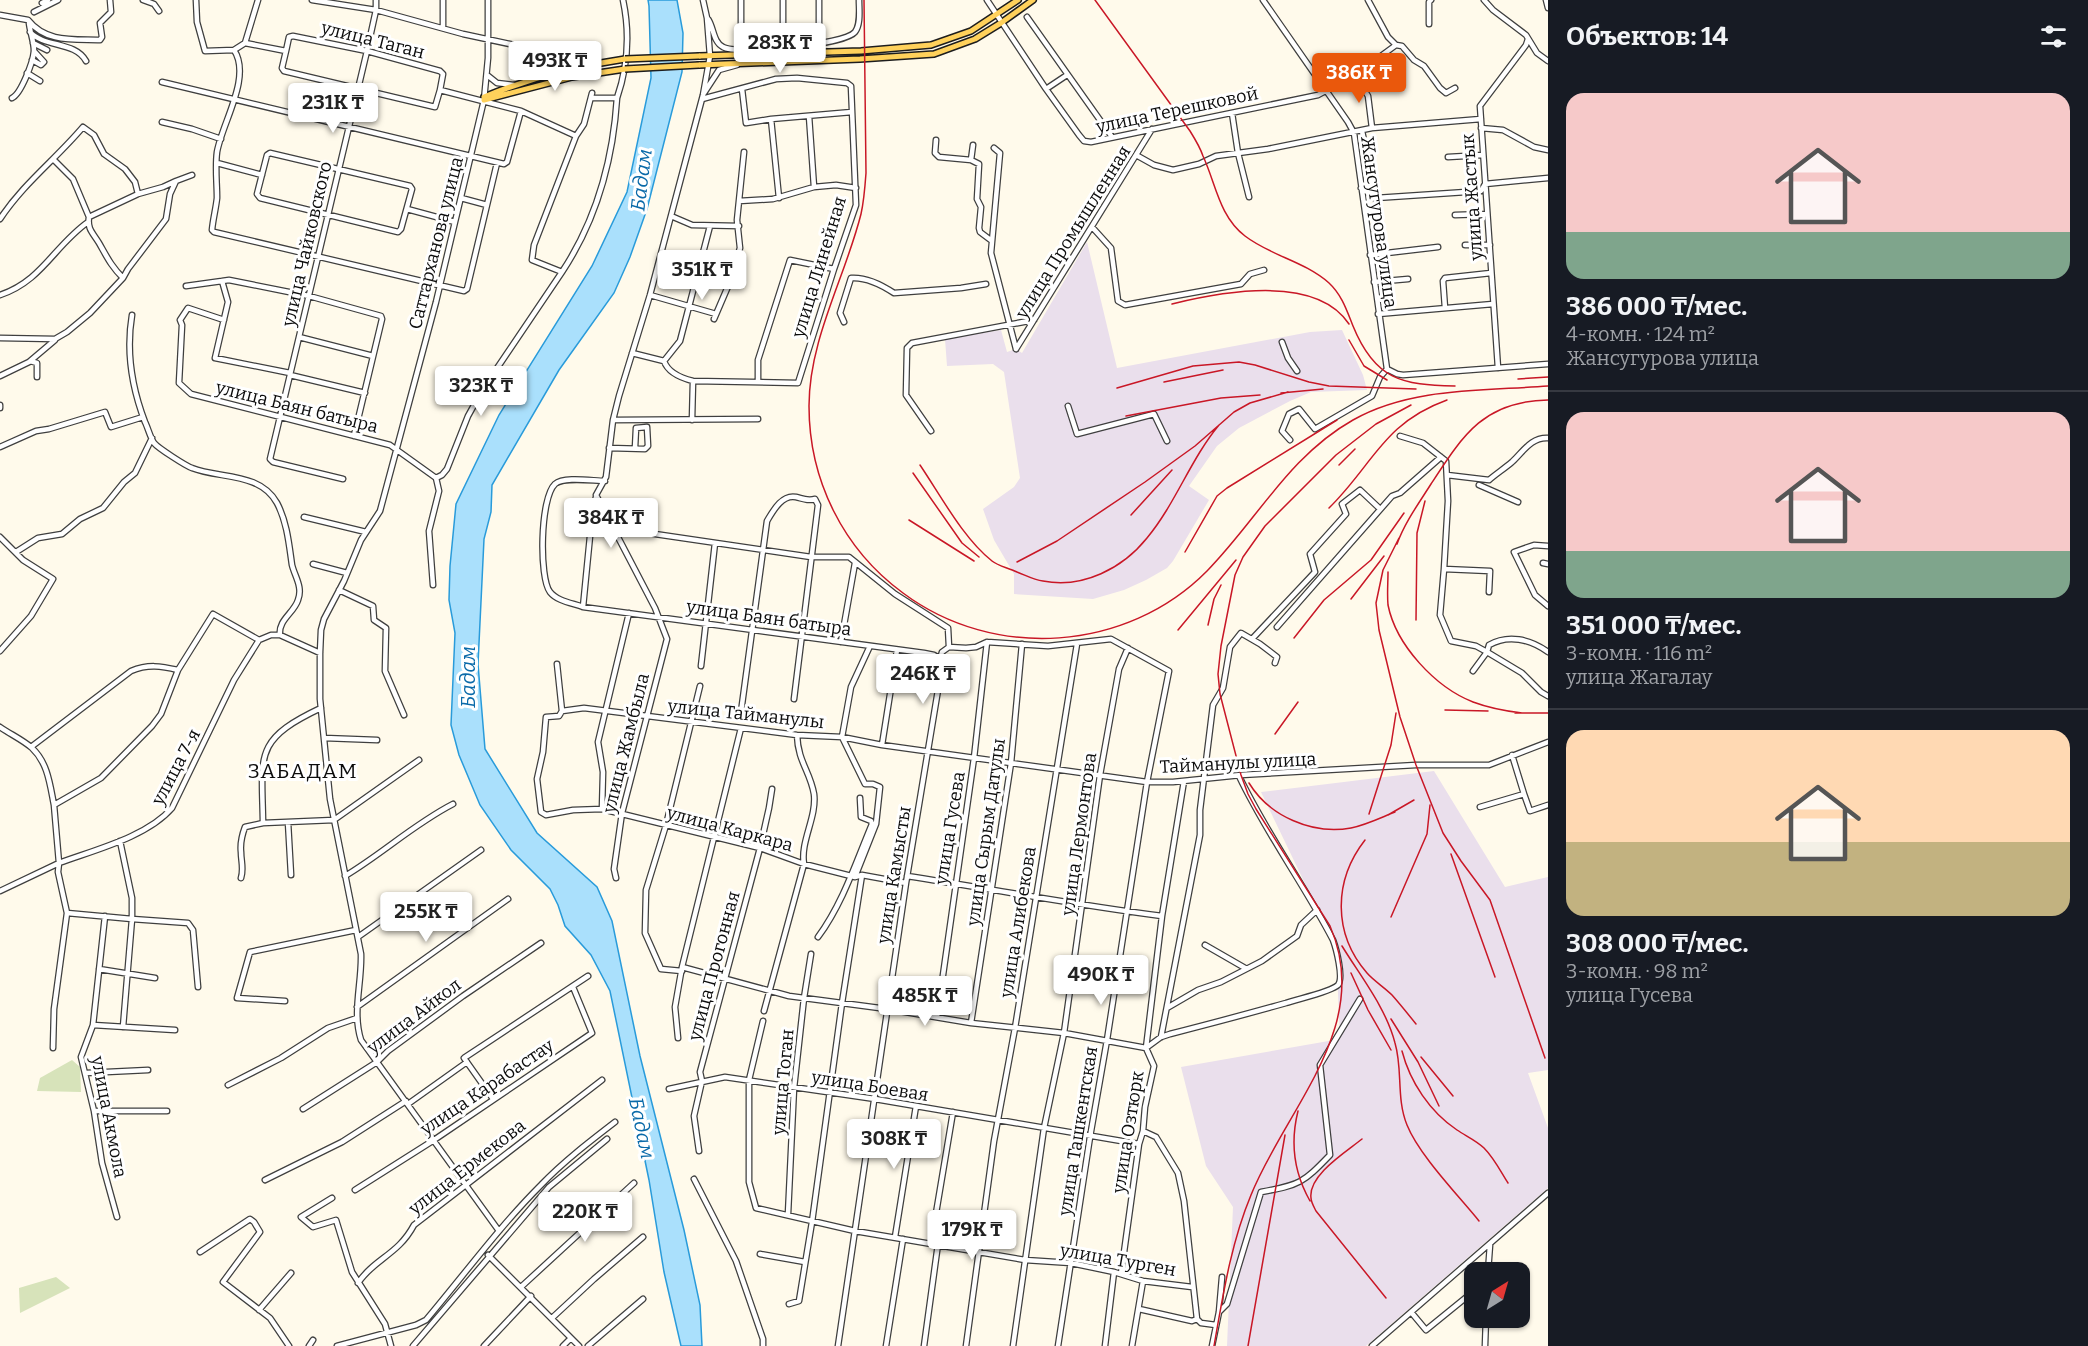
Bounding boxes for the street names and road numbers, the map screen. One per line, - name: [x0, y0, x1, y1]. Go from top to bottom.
- street label: улица Таган: [318, 16, 427, 63]
- street label: улица Терешковой: [1093, 82, 1260, 138]
- street label: улица Жастык: [1457, 132, 1487, 262]
- street label: Жансугурова улица: [1356, 135, 1402, 310]
- street label: улица Промышленная: [1010, 141, 1135, 323]
- street label: Саттарханова улица: [404, 155, 468, 331]
- street label: улица Чайковского: [277, 159, 337, 330]
- street label: улица Линейная: [787, 194, 851, 341]
- street label: улица Баян батыра: [213, 376, 381, 438]
- street label: улица Баян батыра: [684, 595, 853, 640]
- street label: улица Жамбыла: [598, 671, 654, 816]
- street label: улица Тайманулы: [666, 695, 825, 733]
- street label: улица 7-я: [146, 725, 205, 810]
- street label: улица Сырым Датулы: [962, 737, 1010, 928]
- street label: Тайманулы улица: [1159, 748, 1317, 778]
- street label: улица Лермонтова: [1057, 751, 1101, 918]
- street label: улица Гусева: [930, 770, 970, 887]
- street label: улица Каркара: [664, 801, 796, 856]
- street label: улица Камысты: [872, 805, 916, 946]
- street label: улица Алибекова: [995, 845, 1041, 1000]
- street label: улица Прогонная: [683, 889, 745, 1044]
- street label: улица Айкол: [362, 973, 465, 1059]
- street label: улица Тоган: [767, 1028, 799, 1137]
- street label: улица Карабастау: [415, 1034, 558, 1140]
- street label: улица Ташкентская: [1054, 1045, 1102, 1218]
- street label: улица Акмола: [86, 1053, 132, 1180]
- street label: улица Боевая: [809, 1066, 930, 1106]
- street label: улица Озтюрк: [1107, 1069, 1149, 1196]
- street label: улица Ермекова: [403, 1115, 530, 1220]
- street label: улица Турген: [1057, 1239, 1178, 1281]

